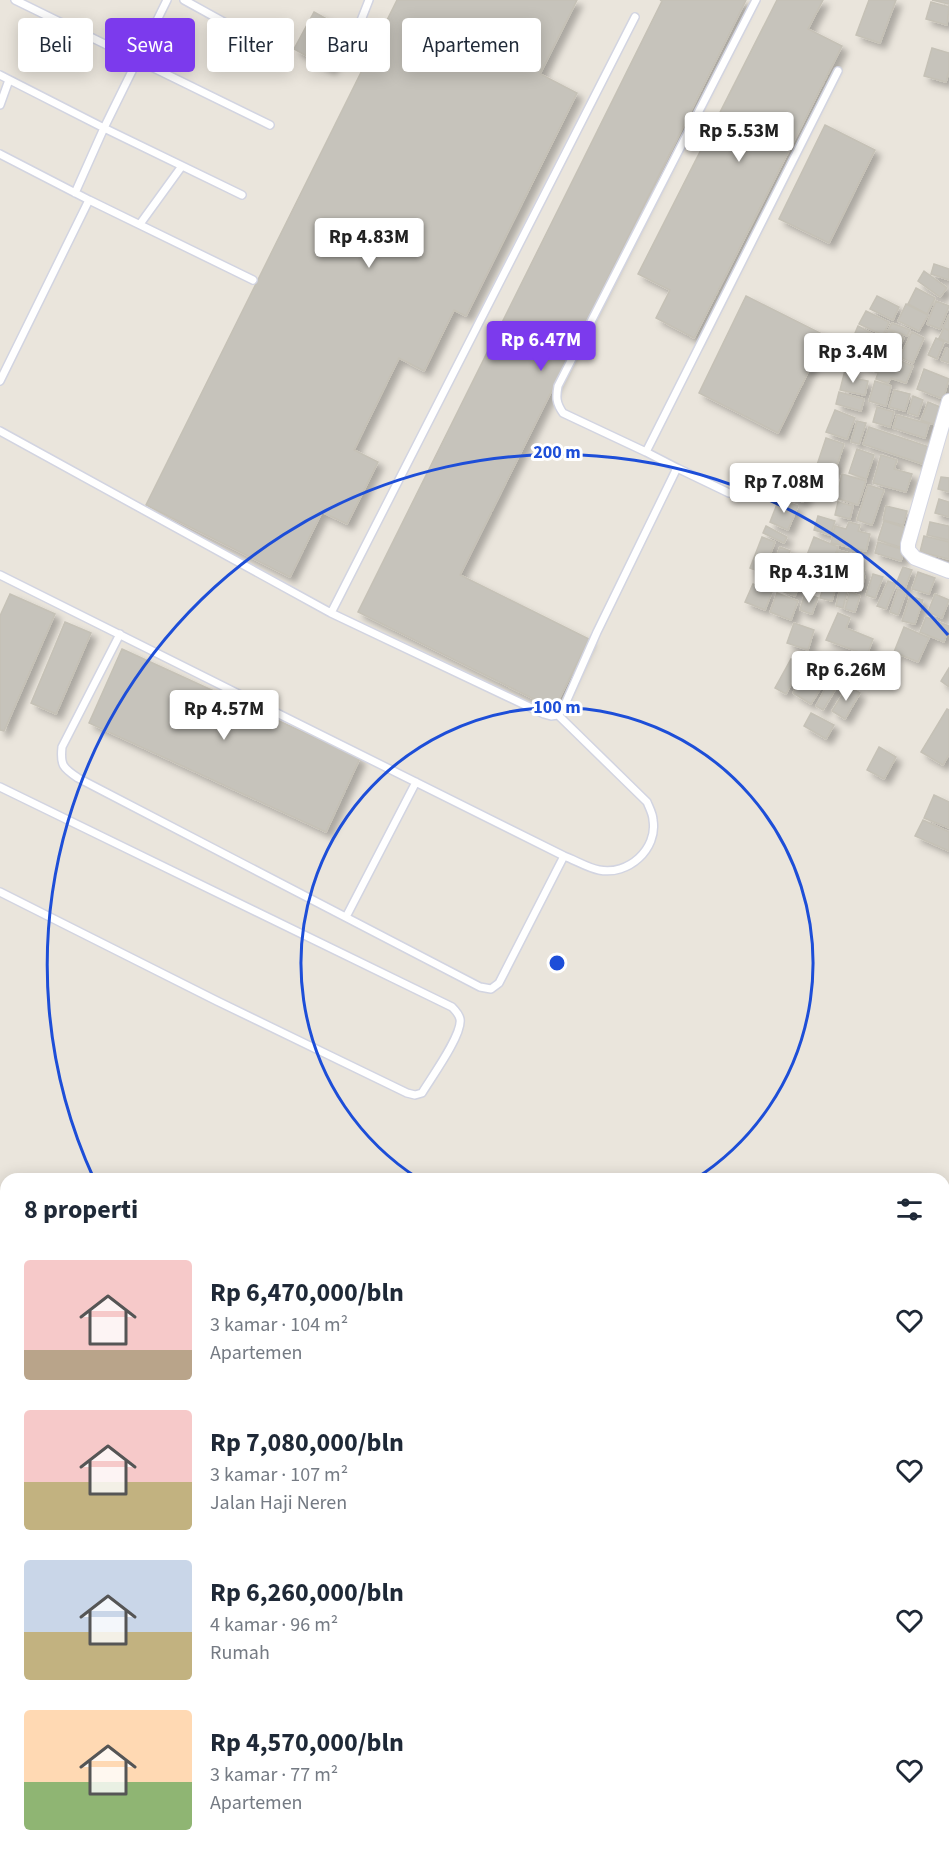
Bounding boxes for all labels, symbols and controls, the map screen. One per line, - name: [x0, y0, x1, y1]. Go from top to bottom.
- chip: Beli: [18, 18, 93, 72]
- chip: Sewa: [105, 18, 195, 72]
- chip: Filter: [207, 18, 294, 72]
- chip: Baru: [306, 18, 390, 72]
- chip: Apartemen: [402, 18, 541, 72]
- pin: Rp 5.53M: [677, 112, 801, 163]
- text: Rp 5.53M: [699, 117, 779, 145]
- pin: Rp 4.83M: [307, 218, 431, 269]
- text: Rp 4.83M: [329, 223, 409, 251]
- pin: Rp 6.47M: [479, 321, 603, 372]
- text: Rp 6.47M: [501, 326, 581, 354]
- pin: Rp 3.4M: [798, 333, 908, 384]
- text: Rp 3.4M: [818, 338, 888, 366]
- text: 200 m: [533, 440, 581, 465]
- pin: Rp 7.08M: [722, 463, 846, 514]
- text: Rp 7.08M: [744, 468, 824, 496]
- pin: Rp 4.31M: [747, 553, 871, 604]
- text: Rp 4.31M: [769, 558, 849, 586]
- pin: Rp 6.26M: [784, 651, 908, 702]
- text: Rp 6.26M: [806, 656, 886, 684]
- pin: Rp 4.57M: [162, 690, 286, 741]
- text: Rp 4.57M: [184, 695, 264, 723]
- text: 100 m: [533, 695, 581, 720]
- centre of rings: [547, 953, 567, 973]
- text: 8 properti: [24, 1191, 138, 1228]
- icon: filters: [893, 1193, 926, 1226]
- text: Rp 6,470,000/bln: [210, 1274, 404, 1311]
- icon: home: [72, 1284, 144, 1356]
- icon: heart: [893, 1304, 926, 1337]
- text: 3 kamar · 104 m²: [210, 1311, 348, 1339]
- text: Apartemen: [210, 1339, 303, 1367]
- text: Rp 7,080,000/bln: [210, 1424, 404, 1461]
- icon: home: [72, 1434, 144, 1506]
- icon: heart: [893, 1454, 926, 1487]
- text: 3 kamar · 107 m²: [210, 1461, 348, 1489]
- text: Jalan Haji Neren: [210, 1489, 347, 1517]
- text: Rp 6,260,000/bln: [210, 1574, 404, 1611]
- icon: home: [72, 1584, 144, 1656]
- icon: heart: [893, 1604, 926, 1637]
- text: 4 kamar · 96 m²: [210, 1611, 338, 1639]
- text: Rumah: [210, 1639, 270, 1667]
- text: Rp 4,570,000/bln: [210, 1724, 404, 1761]
- icon: home: [72, 1734, 144, 1806]
- icon: heart: [893, 1754, 926, 1787]
- text: 3 kamar · 77 m²: [210, 1761, 338, 1789]
- text: Apartemen: [210, 1789, 303, 1817]

